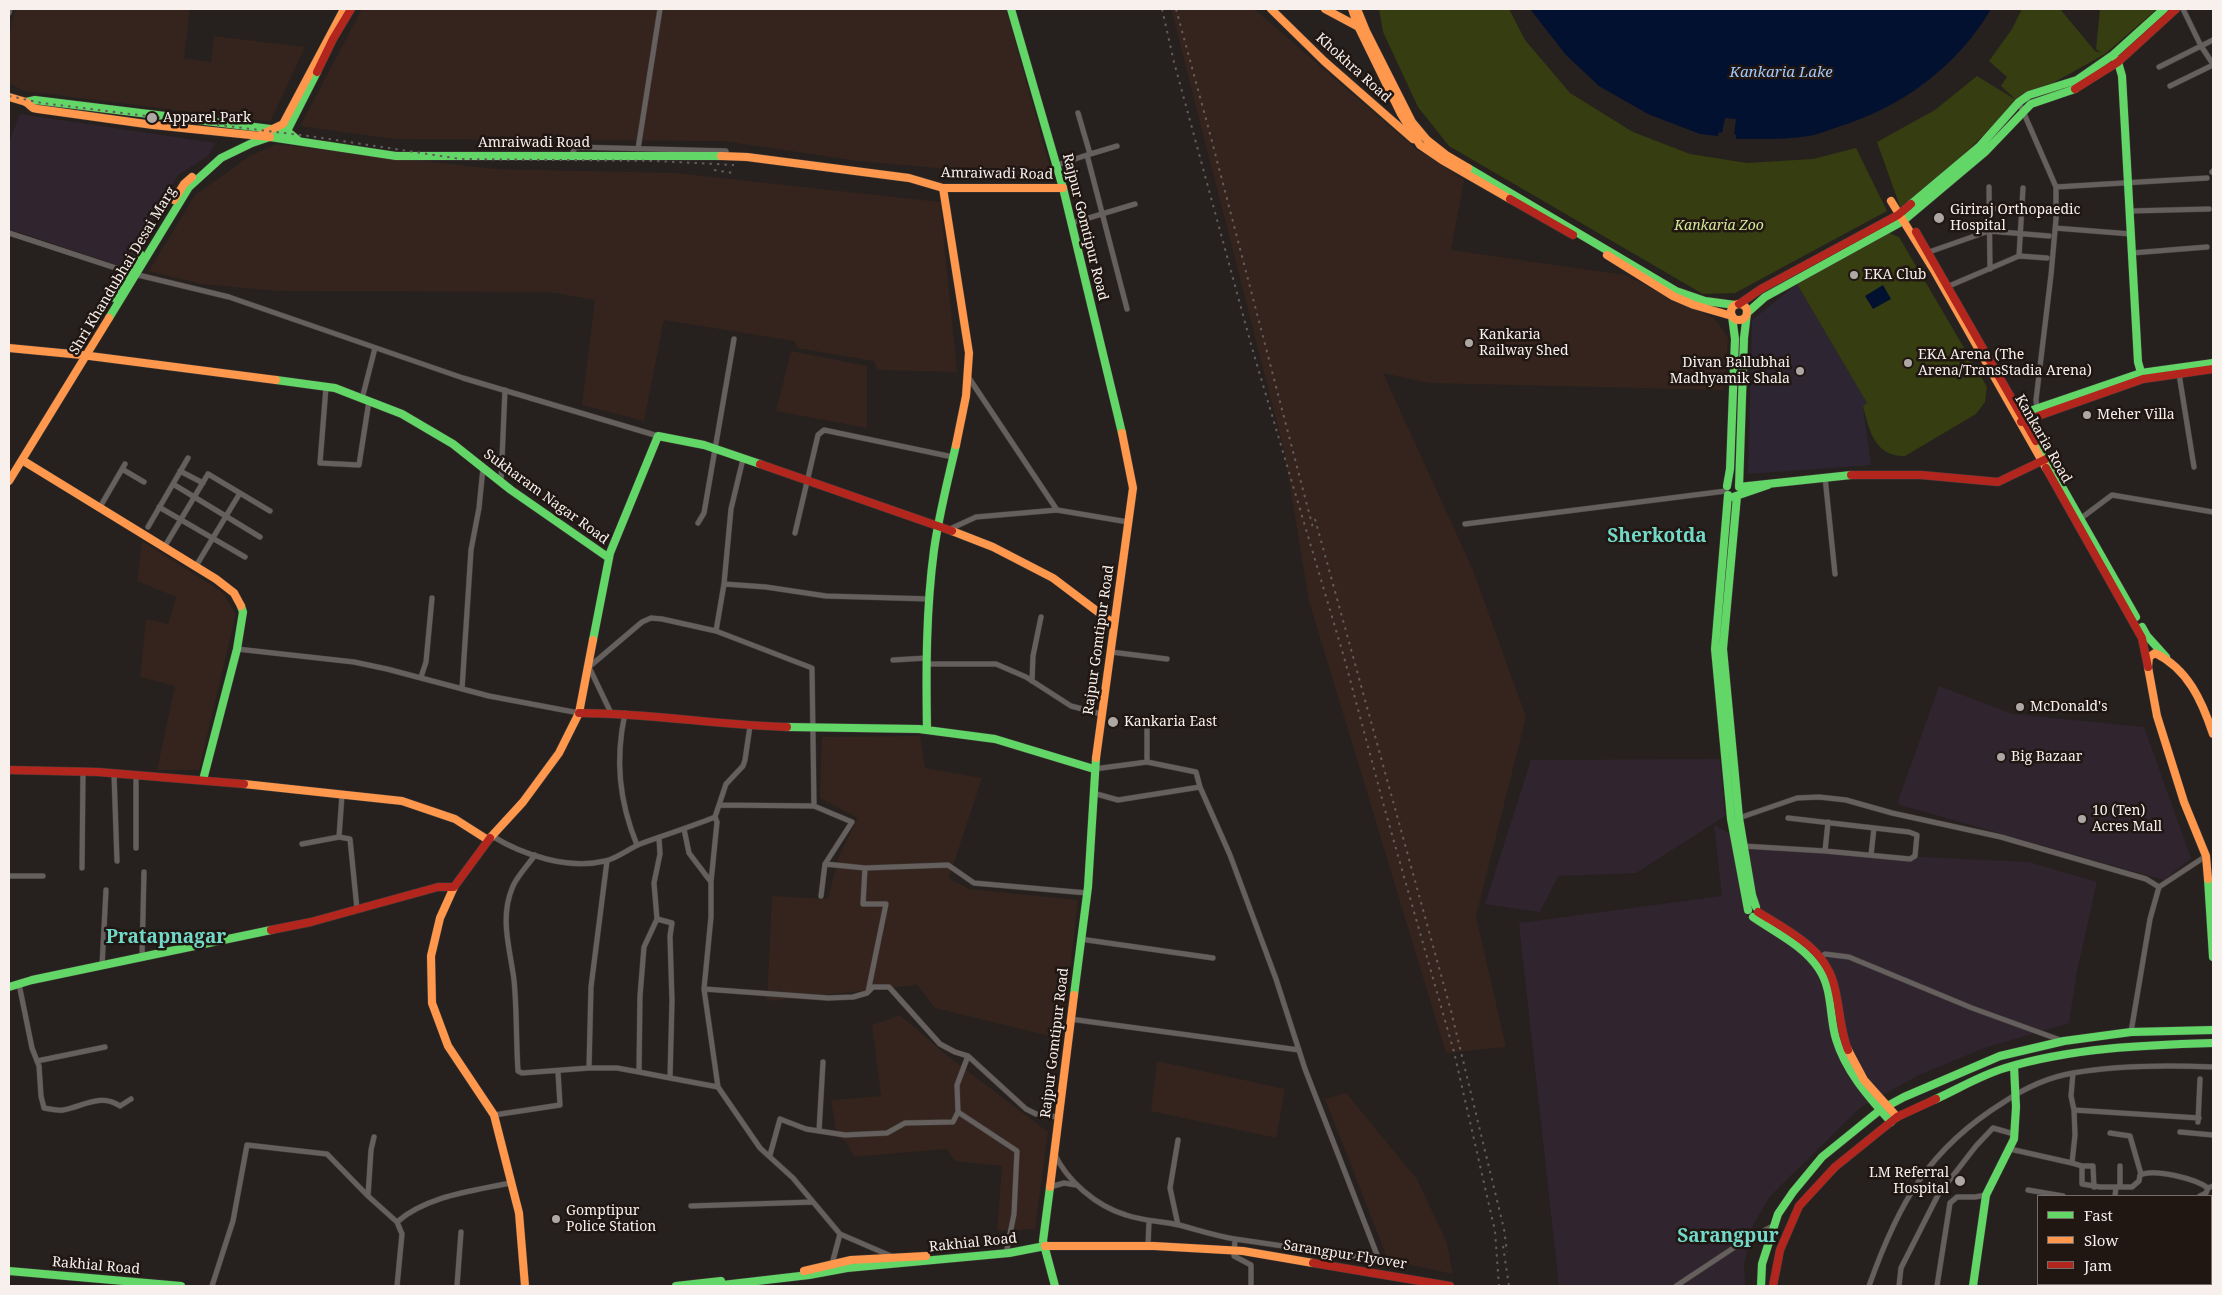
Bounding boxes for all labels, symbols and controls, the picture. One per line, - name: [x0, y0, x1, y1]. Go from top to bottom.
- street label: Khokhra Road: [1312, 30, 1394, 106]
- water label: Kankaria Lake: [1729, 64, 1833, 82]
- place label: Apparel Park: [163, 110, 251, 126]
- marker: Apparel Park: [145, 111, 159, 125]
- street label: Amraiwadi Road: [478, 135, 590, 151]
- street label: Rajpur Gomtipur Road: [1059, 152, 1111, 302]
- street label: Amraiwadi Road: [941, 165, 1053, 183]
- street label: Shri Khandubhai Desai Marg: [66, 184, 180, 358]
- place label: Giriraj Orthopaedic Hospital: [1950, 202, 2080, 234]
- marker: Giriraj Orthopaedic Hospital: [1932, 211, 1946, 225]
- park label: Kankaria Zoo: [1674, 218, 1764, 234]
- place label: EKA Club: [1864, 267, 1926, 283]
- marker: EKA Club: [1848, 269, 1860, 281]
- place label: Kankaria Railway Shed: [1479, 327, 1569, 360]
- marker: Kankaria Railway Shed: [1463, 337, 1475, 349]
- place label: EKA Arena (The Arena/TransStadia Arena): [1918, 347, 2092, 380]
- place label: Divan Ballubhai Madhyamik Shala: [1670, 355, 1790, 388]
- marker: EKA Arena (The Arena/TransStadia Arena): [1902, 357, 1914, 369]
- marker: Divan Ballubhai Madhyamik Shala: [1794, 365, 1806, 377]
- street label: Kankaria Road: [2011, 392, 2075, 486]
- place label: Meher Villa: [2097, 407, 2175, 423]
- marker: Meher Villa: [2081, 409, 2093, 421]
- street label: Sukharam Nagar Road: [480, 446, 612, 548]
- district label: Sherkotda: [1607, 526, 1707, 548]
- street label: Rajpur Gomtipur Road: [1080, 564, 1118, 716]
- place label: McDonald's: [2030, 699, 2108, 715]
- marker: McDonald's: [2014, 701, 2026, 713]
- place label: Kankaria East: [1124, 714, 1217, 730]
- marker: Kankaria East: [1106, 715, 1120, 729]
- place label: Big Bazaar: [2011, 749, 2082, 765]
- marker: Big Bazaar: [1995, 751, 2007, 763]
- place label: 10 (Ten) Acres Mall: [2092, 803, 2162, 836]
- marker: 10 (Ten) Acres Mall: [2076, 813, 2088, 825]
- district label: Pratapnagar: [106, 927, 226, 949]
- street label: Rajpur Gomtipur Road: [1037, 967, 1073, 1119]
- place label: LM Referral Hospital: [1869, 1165, 1949, 1198]
- marker: LM Referral Hospital: [1953, 1174, 1967, 1188]
- legend: [2037, 1195, 2212, 1285]
- place label: Gomptipur Police Station: [566, 1203, 656, 1236]
- text: Fast: [2084, 1205, 2113, 1225]
- marker: Gomptipur Police Station: [550, 1213, 562, 1225]
- district label: Sarangpur: [1677, 1226, 1779, 1248]
- street label: Rakhial Road: [928, 1230, 1018, 1256]
- text: Slow: [2084, 1230, 2118, 1250]
- street label: Sarangpur Flyover: [1282, 1237, 1408, 1273]
- street label: Rakhial Road: [51, 1254, 141, 1278]
- text: Jam: [2084, 1255, 2112, 1275]

